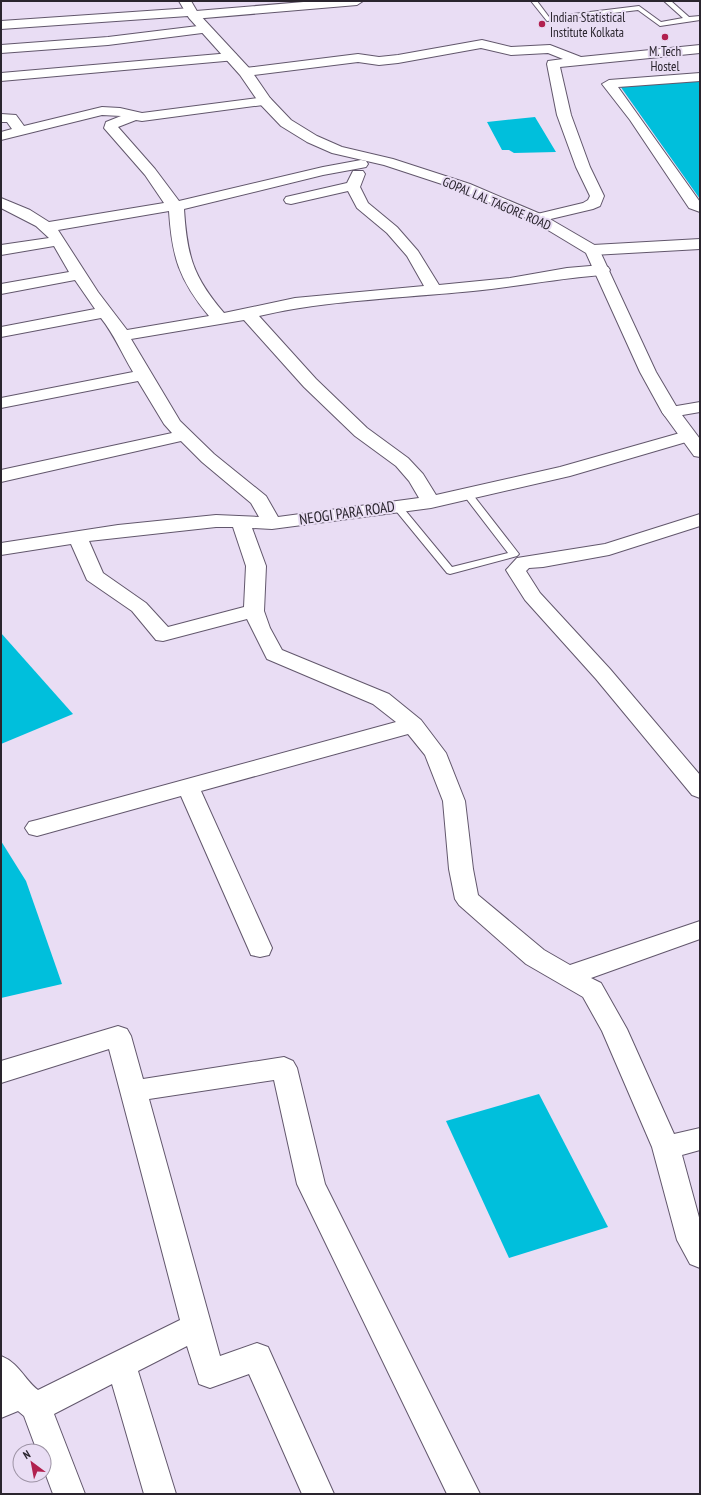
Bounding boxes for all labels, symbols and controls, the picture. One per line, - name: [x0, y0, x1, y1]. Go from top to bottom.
- place label: Indian Statistical Institute Kolkata: [550, 9, 625, 41]
- marker: Indian Statistical Institute Kolkata: [537, 19, 547, 29]
- marker: M. Tech Hostel: [660, 32, 670, 42]
- place label: M. Tech Hostel: [649, 43, 681, 75]
- street label: GOPAL LAL TAGORE ROAD: [440, 173, 554, 234]
- street label: NEOGI PARA ROAD: [298, 496, 396, 529]
- north arrow: [12, 1443, 52, 1483]
- text: N: [20, 1447, 33, 1462]

